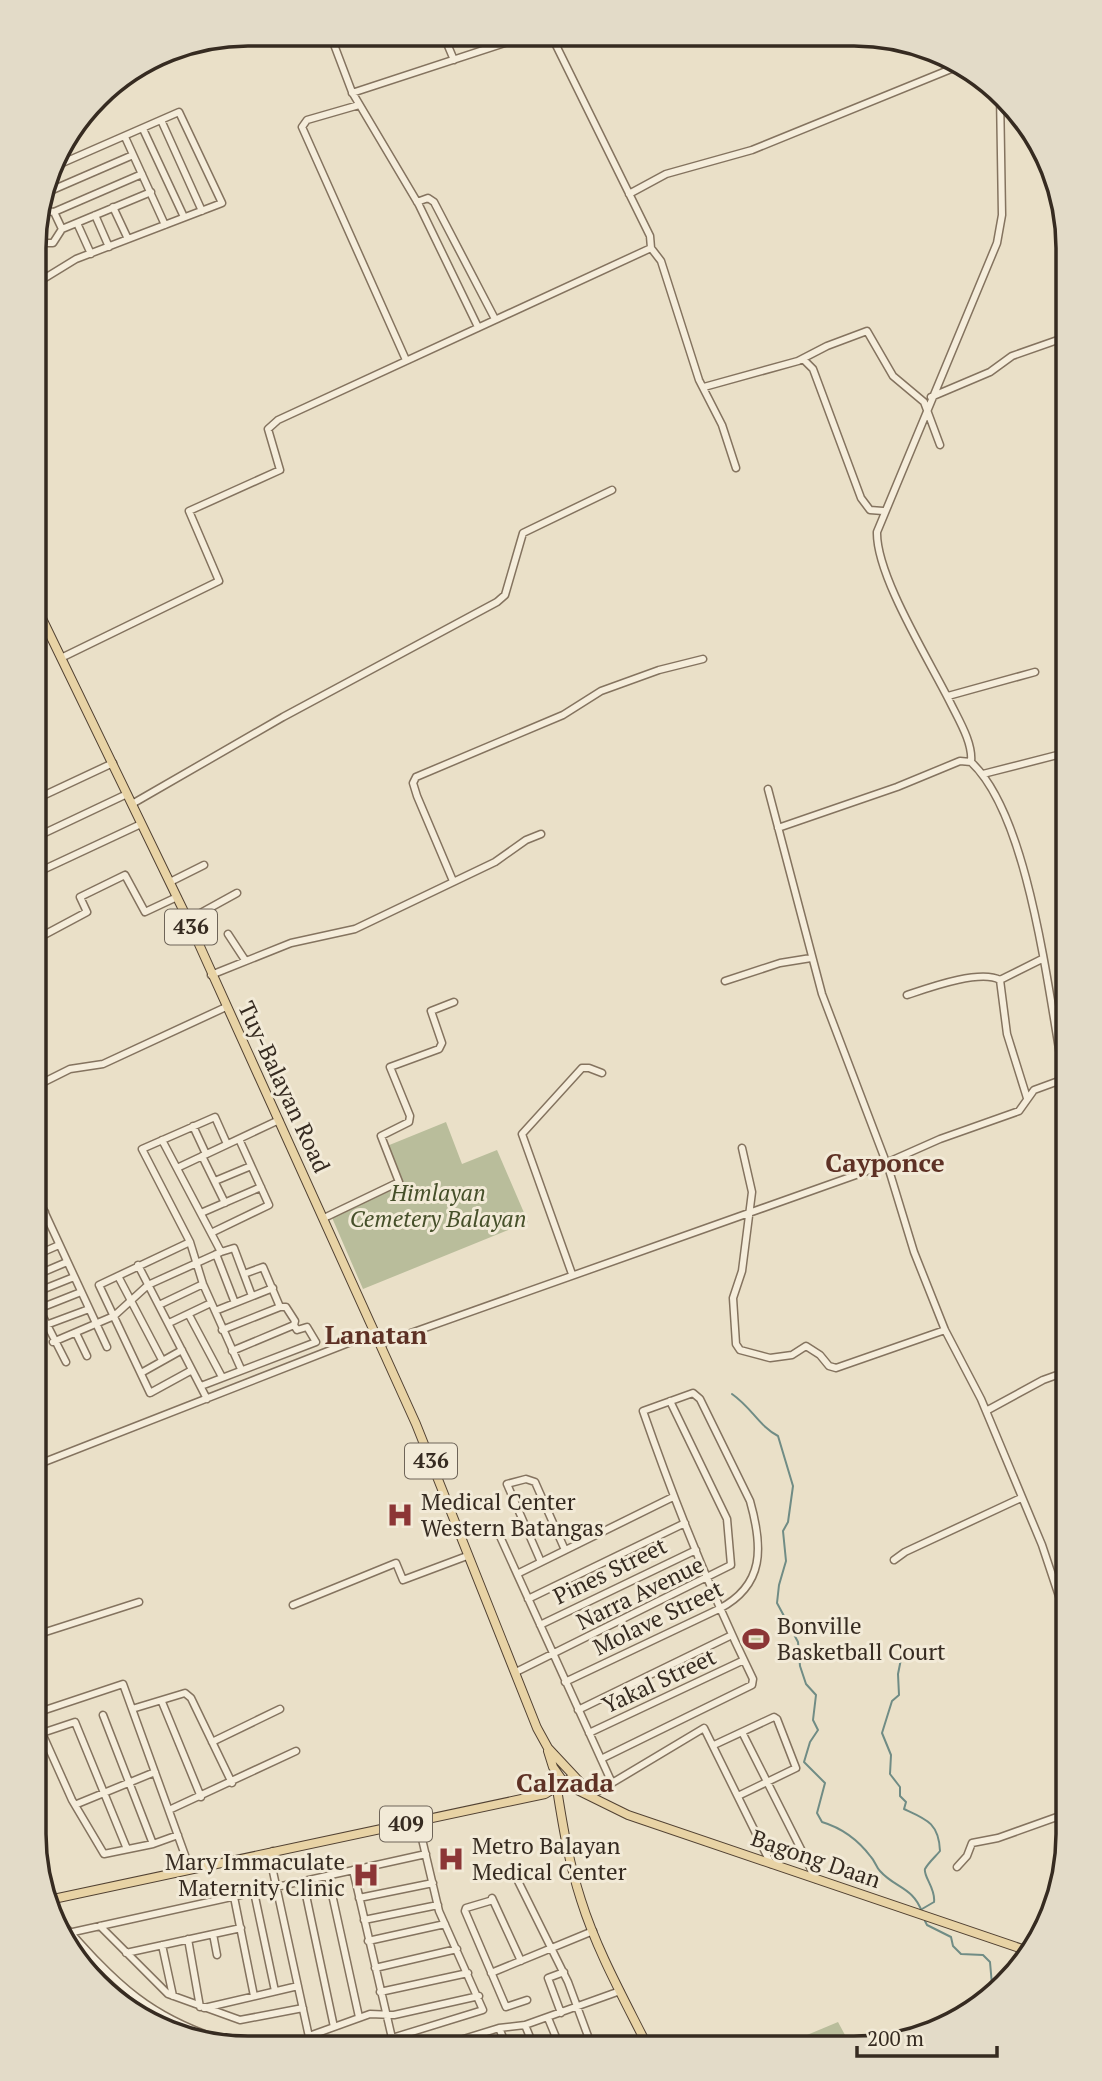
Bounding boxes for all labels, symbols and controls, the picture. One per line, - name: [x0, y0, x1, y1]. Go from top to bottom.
- road number: 436: [165, 909, 217, 944]
- street label: Tuy-Balayan Road: [231, 996, 338, 1178]
- district label: Cayponce: [825, 1145, 945, 1179]
- park label: Himlayan Cemetery Balayan: [350, 1177, 526, 1234]
- district label: Lanatan: [325, 1317, 427, 1351]
- road number: 436: [405, 1444, 457, 1478]
- place label: Medical Center Western Batangas: [421, 1486, 604, 1543]
- hospital icon: Medical Center Western Batangas: [385, 1500, 415, 1530]
- street label: Pines Street: [548, 1530, 672, 1611]
- street label: Narra Avenue: [571, 1548, 709, 1637]
- street label: Molave Street: [588, 1573, 728, 1662]
- place label: Bonville Basketball Court: [777, 1610, 946, 1667]
- sports icon: Bonville Basketball Court: [741, 1624, 771, 1654]
- street label: Yakal Street: [597, 1641, 721, 1720]
- district label: Calzada: [516, 1765, 615, 1799]
- road number: 409: [380, 1806, 432, 1842]
- street label: Bagong Daan: [747, 1822, 885, 1895]
- place label: Metro Balayan Medical Center: [472, 1830, 627, 1887]
- hospital icon: Metro Balayan Medical Center: [436, 1844, 466, 1874]
- place label: Mary Immaculate Maternity Clinic: [165, 1846, 345, 1903]
- hospital icon: Mary Immaculate Maternity Clinic: [351, 1860, 381, 1890]
- scale bar: [857, 2014, 997, 2058]
- text: 200 m: [867, 2024, 924, 2052]

